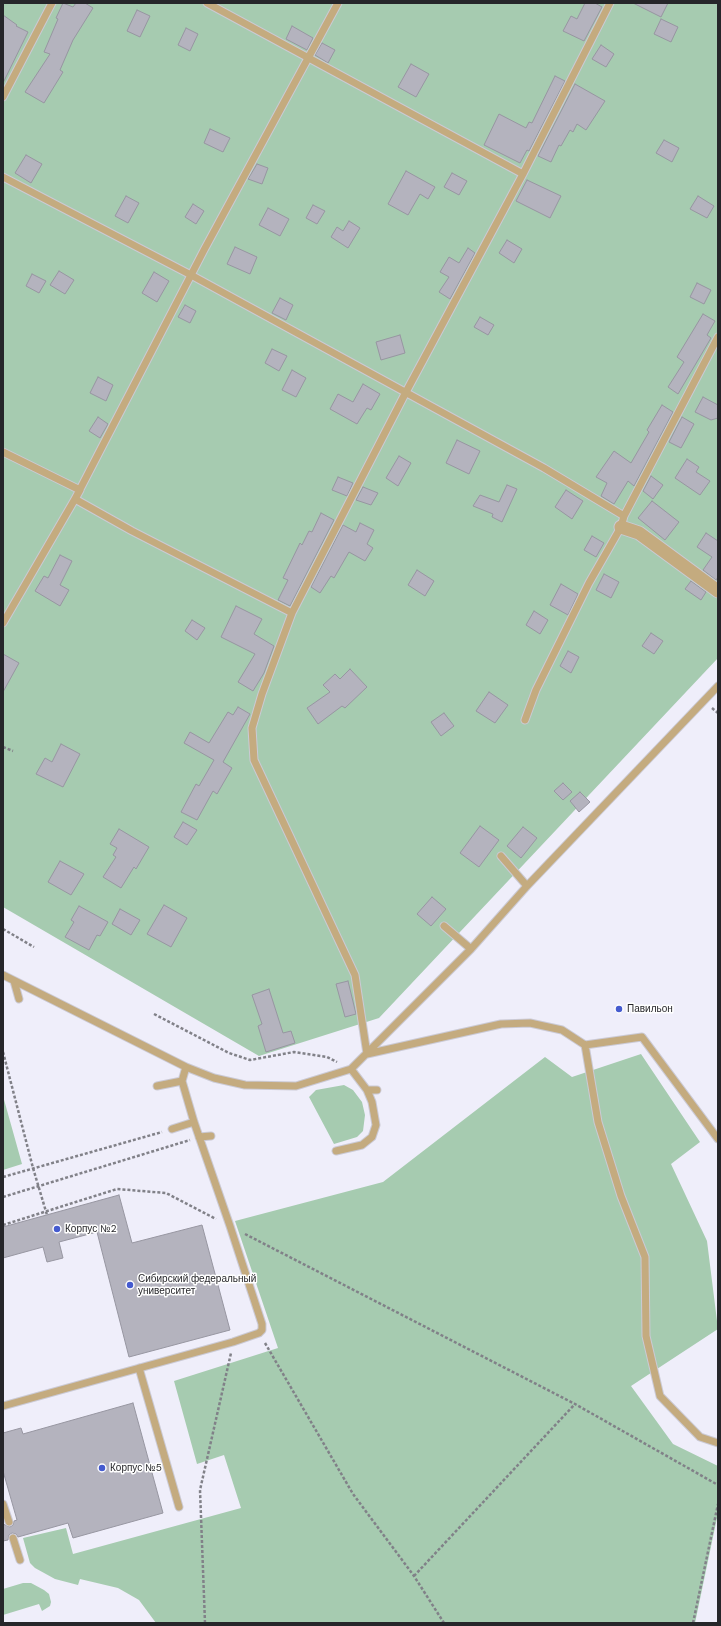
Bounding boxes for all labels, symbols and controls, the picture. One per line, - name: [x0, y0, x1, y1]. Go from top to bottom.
- place label: Павильон: [627, 1003, 673, 1015]
- marker: Павильон: [614, 1004, 624, 1014]
- place label: Корпус №2: [65, 1223, 116, 1235]
- marker: Корпус №2: [52, 1224, 62, 1234]
- place label: Сибирский федеральный университет: [138, 1273, 256, 1296]
- marker: Сибирский федеральный университет: [125, 1280, 135, 1290]
- place label: Корпус №5: [110, 1462, 162, 1474]
- marker: Корпус №5: [97, 1463, 107, 1473]

